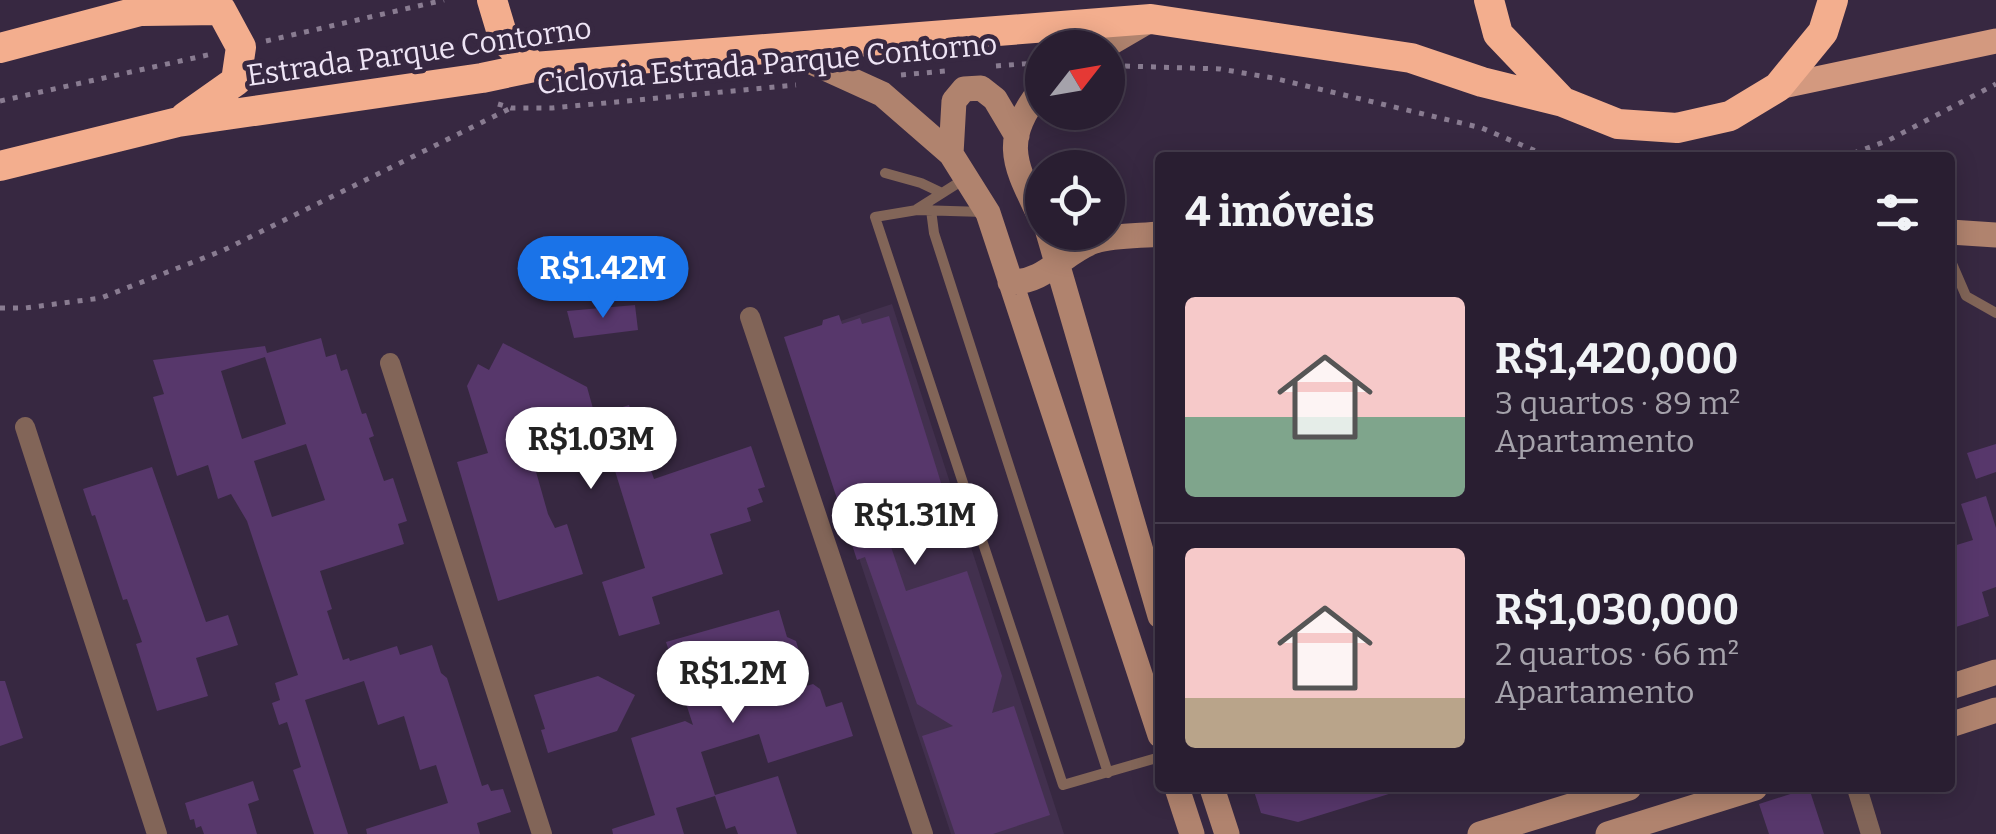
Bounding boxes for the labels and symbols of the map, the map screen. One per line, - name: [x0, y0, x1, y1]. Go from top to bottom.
- street label: Estrada Parque Contorno: [244, 10, 594, 94]
- street label: Ciclovia Estrada Parque Contorno: [535, 26, 999, 102]
- north arrow: [1025, 30, 1125, 130]
- pin: R$1.42M: [511, 236, 695, 321]
- pin: R$1.03M: [499, 407, 683, 492]
- pin: R$1.31M: [823, 483, 1007, 568]
- pin: R$1.2M: [652, 641, 814, 726]

